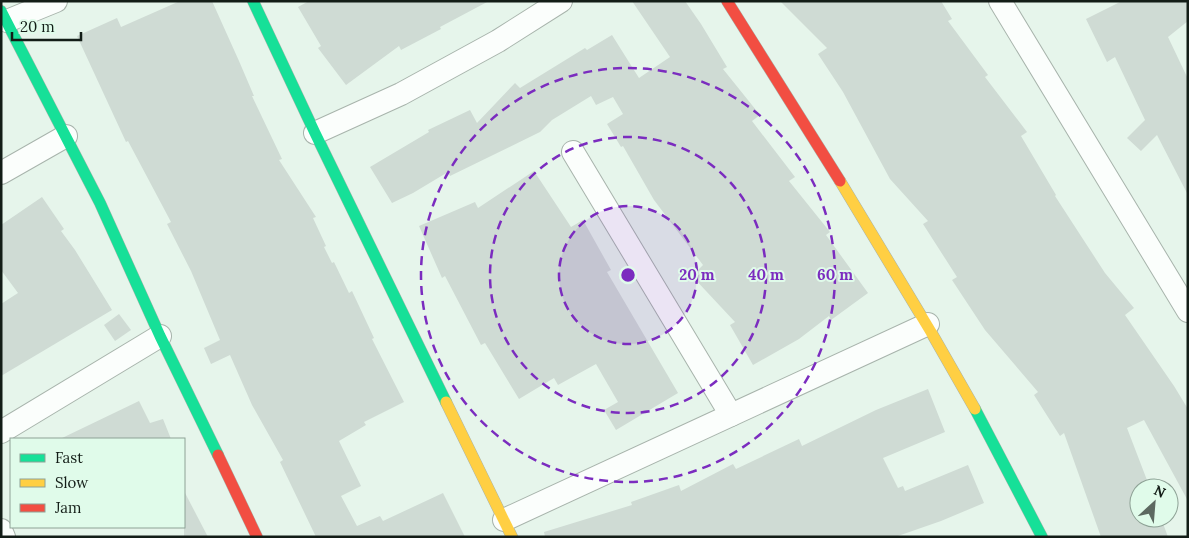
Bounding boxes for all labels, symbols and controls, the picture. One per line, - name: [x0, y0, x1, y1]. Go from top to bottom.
- scale bar: [12, 10, 81, 42]
- text: 20 m: [20, 17, 55, 36]
- text: 20 m: [679, 265, 715, 284]
- text: 40 m: [748, 265, 784, 284]
- text: 60 m: [817, 265, 853, 284]
- centre of rings: [619, 266, 637, 284]
- legend: [10, 438, 185, 528]
- text: Fast: [55, 448, 83, 467]
- text: Slow: [55, 473, 88, 492]
- north arrow: [1129, 478, 1179, 528]
- text: N: [1151, 481, 1169, 502]
- text: Jam: [54, 498, 82, 517]

